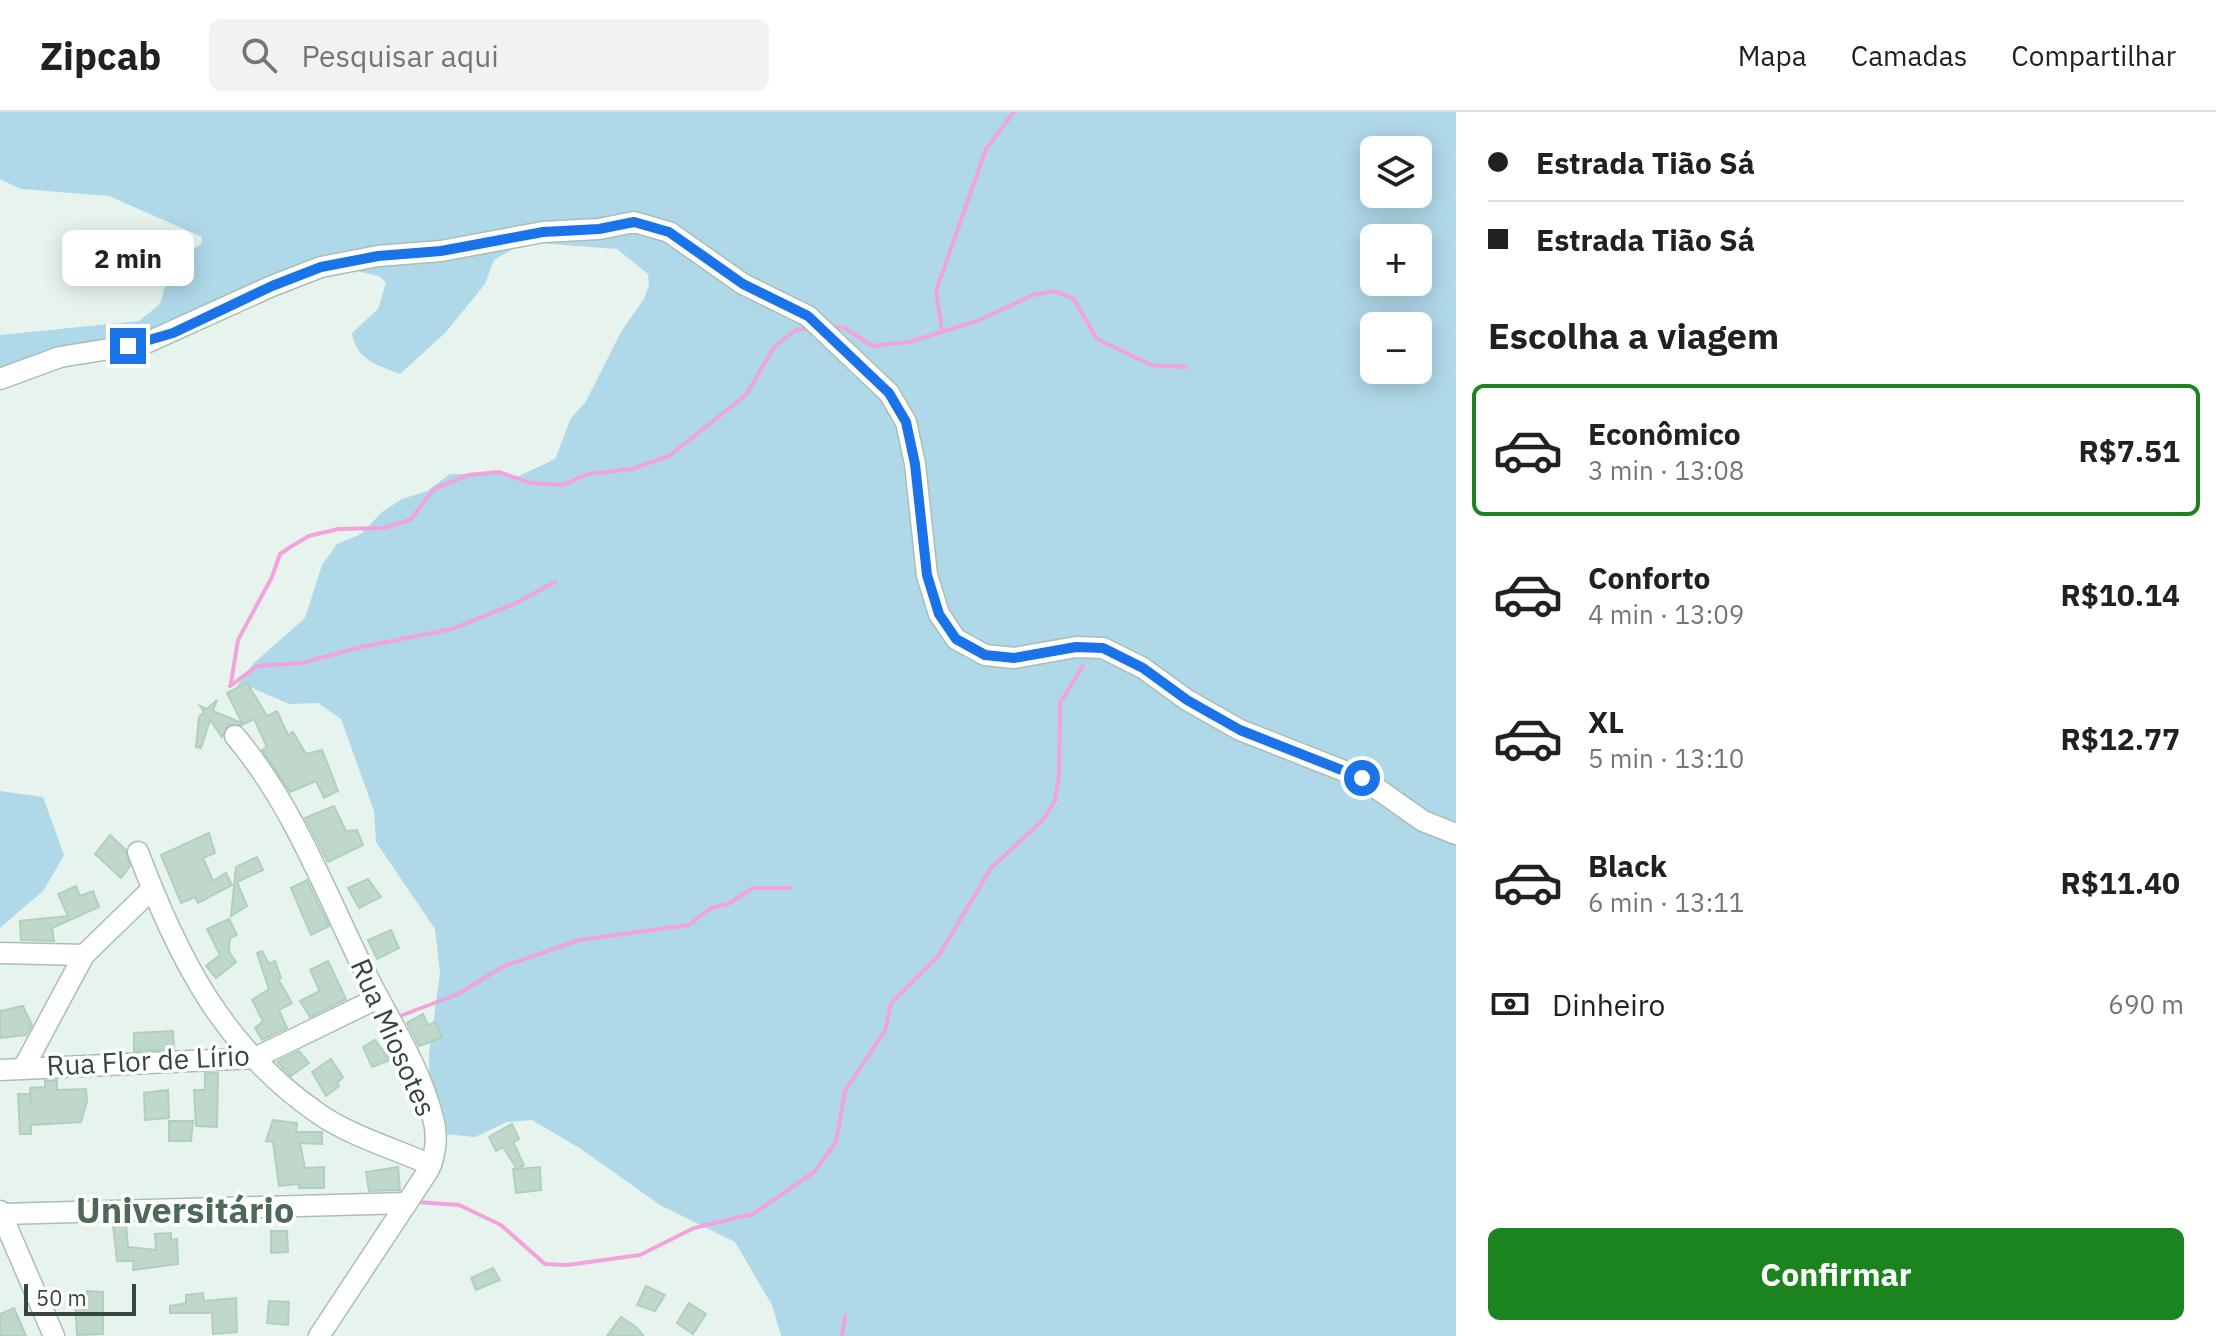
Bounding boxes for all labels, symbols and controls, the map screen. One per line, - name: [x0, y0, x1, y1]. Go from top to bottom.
- search box: [209, 19, 769, 91]
- text: Zipcab: [40, 31, 161, 80]
- icon: search: [237, 33, 281, 77]
- text: Pesquisar aqui: [301, 36, 499, 75]
- text: Mapa: [1738, 37, 1807, 74]
- text: Camadas: [1851, 37, 1967, 74]
- text: Compartilhar: [2011, 37, 2176, 74]
- map controls: [1360, 136, 1432, 384]
- button: layers: [1360, 136, 1432, 208]
- text: Estrada Tião Sá: [1536, 143, 1755, 182]
- text: Estrada Tião Sá: [1536, 220, 1755, 259]
- button: +: [1360, 224, 1432, 296]
- callout: 2 min: [62, 230, 194, 286]
- text: 2 min: [94, 241, 162, 275]
- button: −: [1360, 312, 1432, 384]
- text: Escolha a viagem: [1488, 312, 1779, 359]
- route end: [110, 328, 146, 364]
- icon: car: [1492, 414, 1564, 486]
- text: Econômico: [1588, 414, 1741, 453]
- text: R$7.51: [2078, 431, 2180, 470]
- text: 3 min · 13:08: [1588, 453, 1744, 487]
- icon: car: [1492, 558, 1564, 630]
- text: Conforto: [1588, 558, 1711, 597]
- text: R$10.14: [2060, 575, 2180, 614]
- text: 4 min · 13:09: [1588, 597, 1744, 631]
- icon: car: [1492, 702, 1564, 774]
- text: XL: [1588, 702, 1624, 741]
- text: R$12.77: [2060, 719, 2180, 758]
- text: 5 min · 13:10: [1588, 741, 1744, 775]
- route start: [1344, 760, 1380, 796]
- icon: car: [1492, 846, 1564, 918]
- text: Black: [1588, 846, 1667, 885]
- text: R$11.40: [2060, 863, 2180, 902]
- text: 6 min · 13:11: [1588, 885, 1744, 919]
- street label: Rua Miosotes: [343, 952, 445, 1122]
- icon: cash: [1488, 982, 1532, 1026]
- text: Dinheiro: [1552, 985, 1665, 1024]
- text: 690 m: [2108, 987, 2184, 1021]
- street label: Rua Flor de Lírio: [45, 1036, 251, 1084]
- district label: Universitário: [76, 1186, 294, 1233]
- button: Confirmar: [1488, 1228, 2184, 1320]
- scale bar: [24, 1280, 136, 1316]
- text: 50 m: [36, 1283, 87, 1312]

